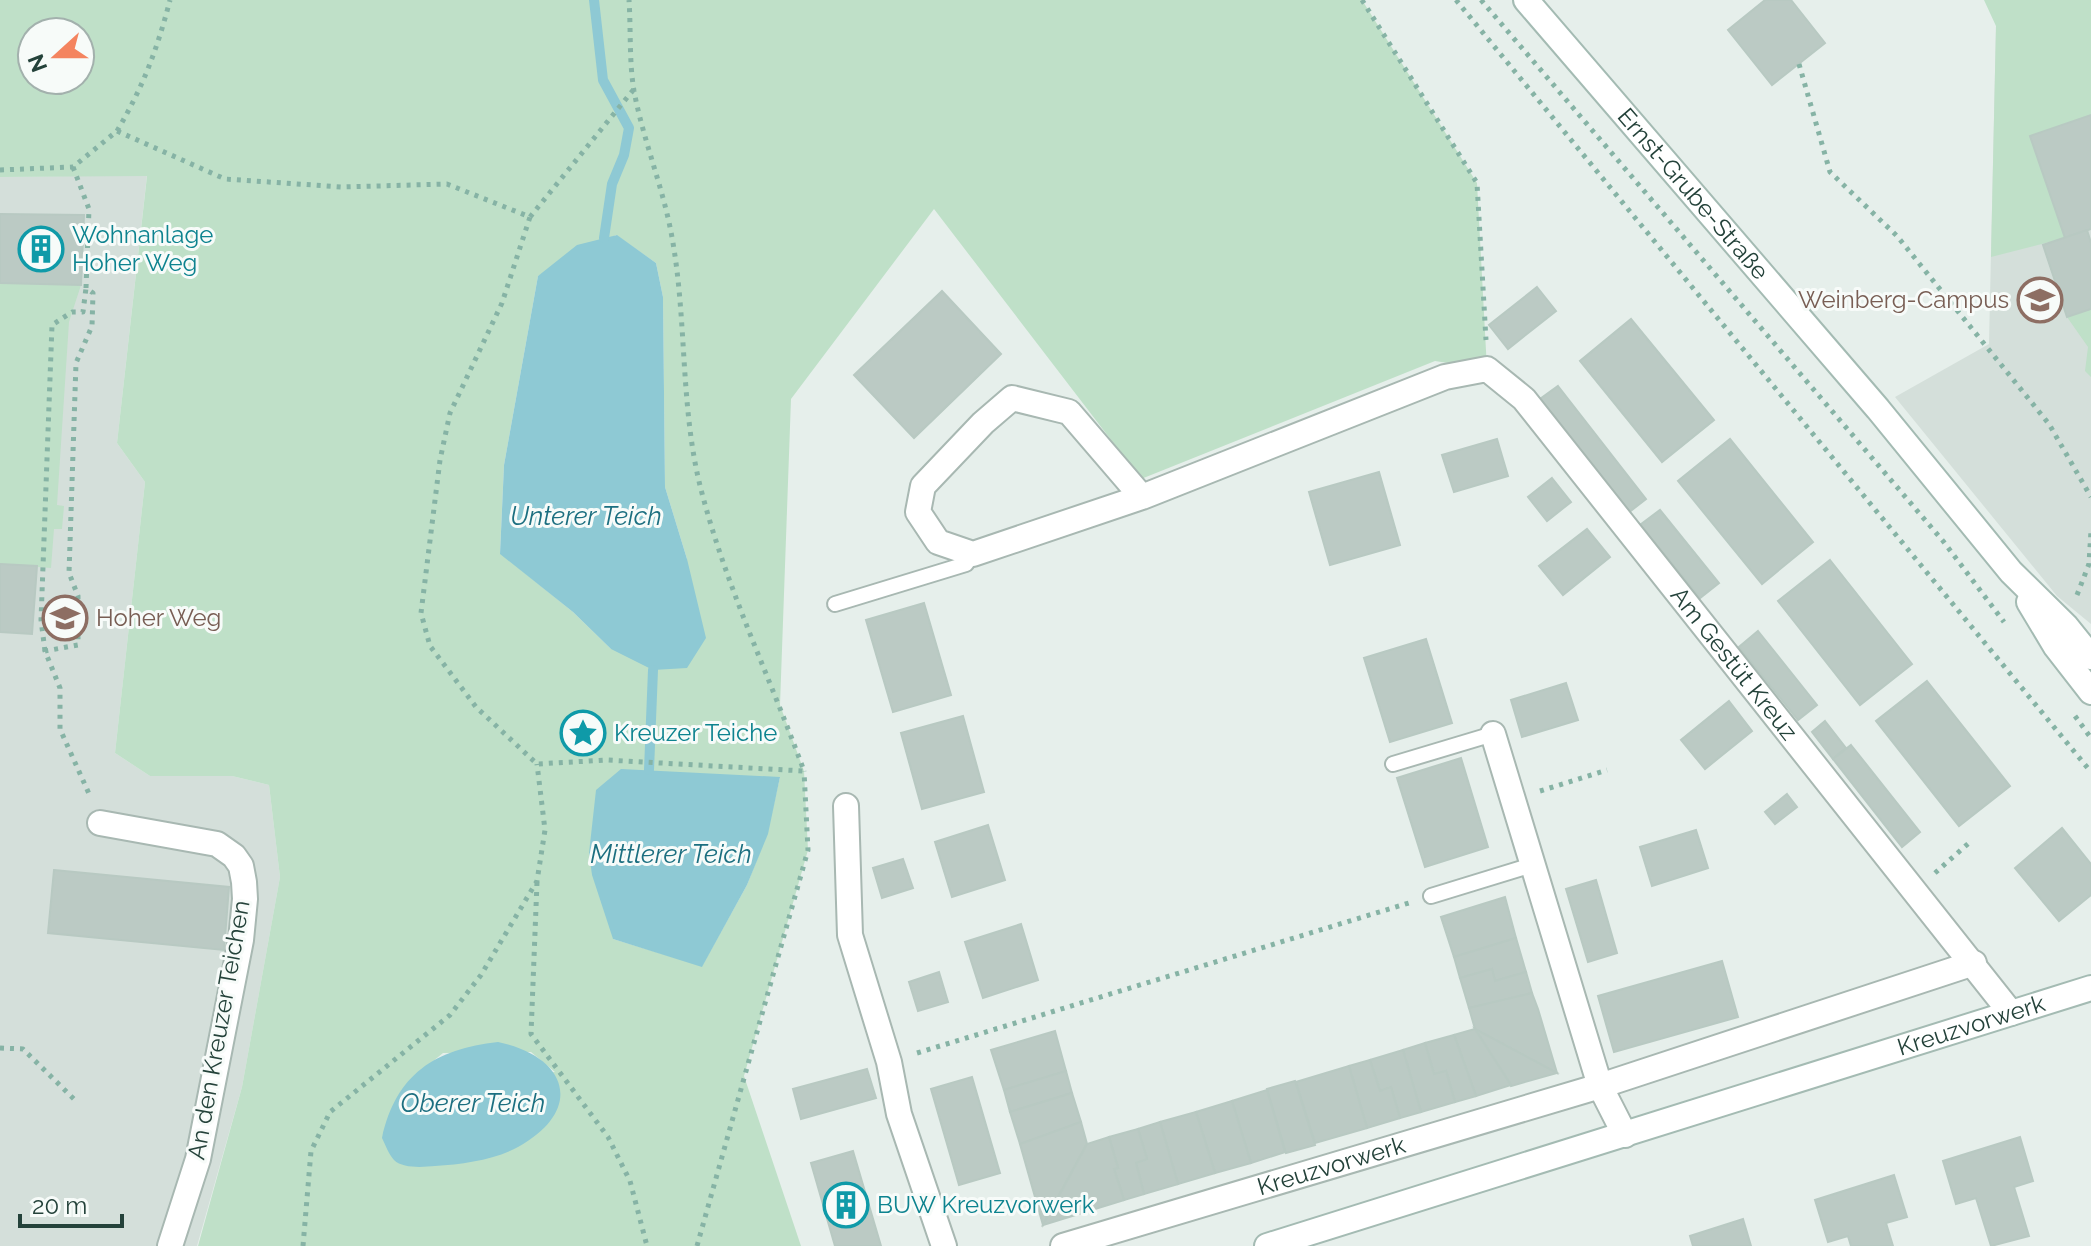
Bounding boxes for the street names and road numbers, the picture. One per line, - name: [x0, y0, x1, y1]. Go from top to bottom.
- street label: Ernst-Grube-Straße: [1612, 102, 1775, 285]
- street label: Am Gestüt Kreuz: [1665, 581, 1804, 746]
- street label: An den Kreuzer Teichen: [181, 898, 256, 1162]
- street label: Kreuzvorwerk: [1894, 988, 2049, 1062]
- street label: Kreuzvorwerk: [1254, 1130, 1409, 1201]

